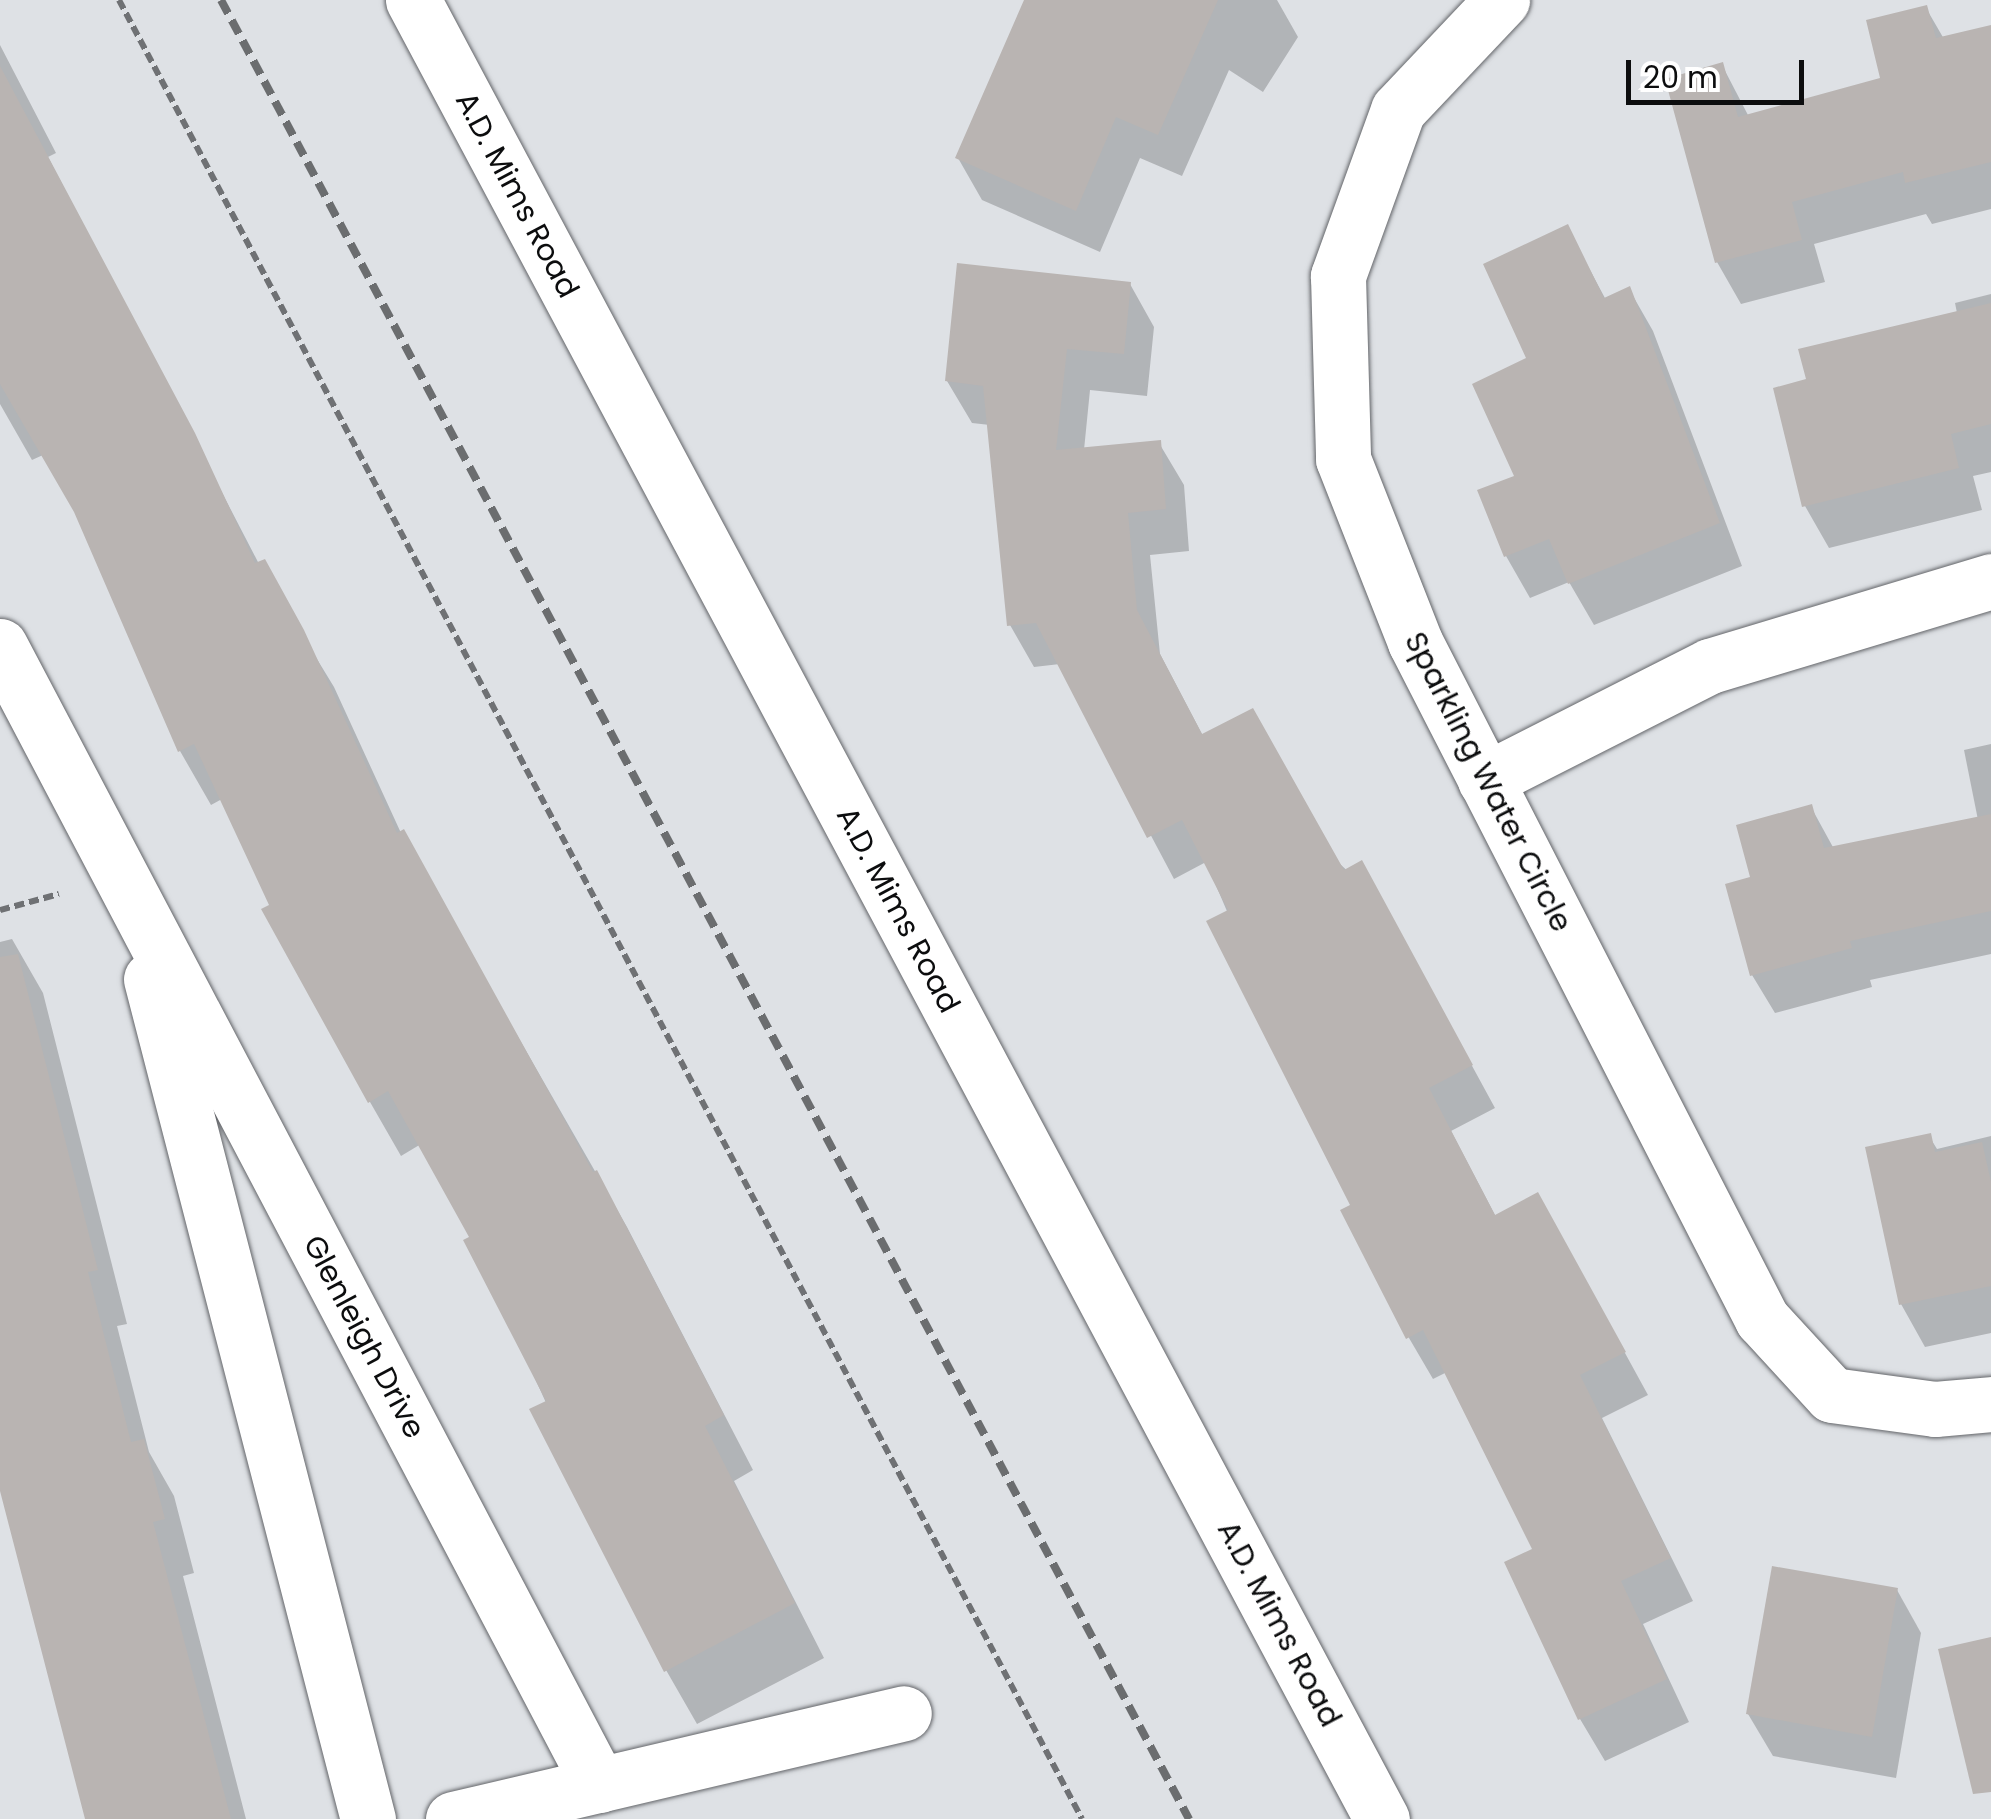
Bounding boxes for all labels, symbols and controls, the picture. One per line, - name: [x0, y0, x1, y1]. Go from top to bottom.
- scale bar: [1631, 40, 1808, 102]
- text: 20 m: [1643, 56, 1718, 99]
- street label: A.D. Mims Road: [448, 86, 586, 304]
- street label: Sparkling Water Circle: [1397, 626, 1579, 938]
- street label: A.D. Mims Road: [829, 801, 967, 1019]
- street label: Glenleigh Drive: [295, 1229, 433, 1445]
- street label: A.D. Mims Road: [1210, 1515, 1348, 1733]

